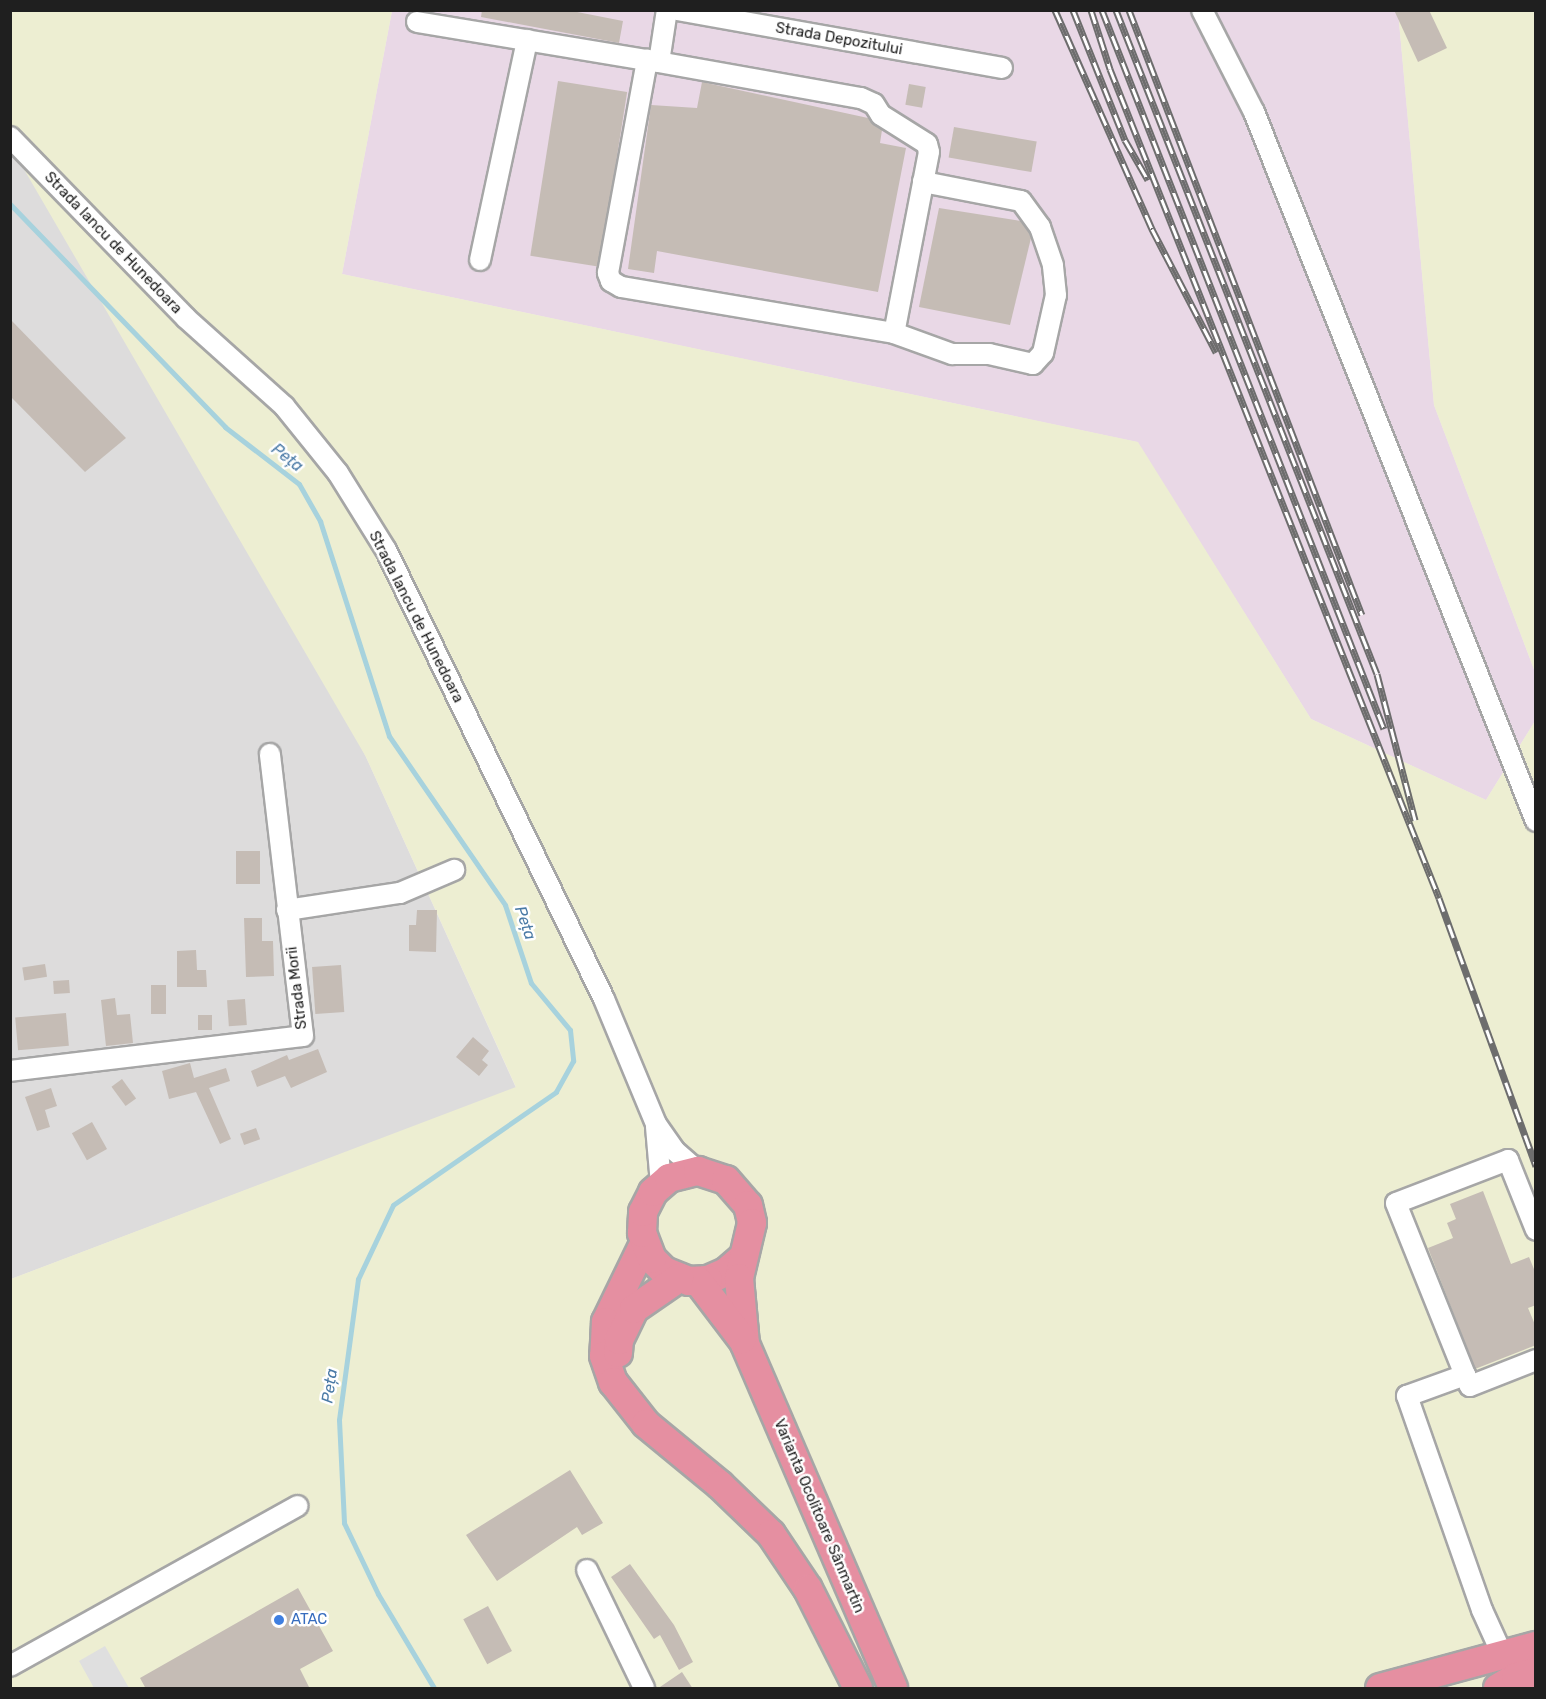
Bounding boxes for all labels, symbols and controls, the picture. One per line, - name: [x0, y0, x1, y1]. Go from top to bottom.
- street label: Strada Depozitului: [774, 19, 904, 59]
- street label: Strada Iancu de Hunedoara: [40, 168, 186, 318]
- water label: Peța: [267, 440, 307, 476]
- street label: Strada Iancu de Hunedoara: [365, 528, 467, 706]
- water label: Peța: [510, 903, 540, 943]
- street label: Strada Morii: [283, 946, 311, 1030]
- water label: Peța: [318, 1368, 342, 1404]
- street label: Varianta Ocolitoare Sânmartin: [770, 1416, 868, 1616]
- place label: ATAC: [291, 1611, 327, 1629]
- marker: ATAC: [272, 1613, 286, 1627]

